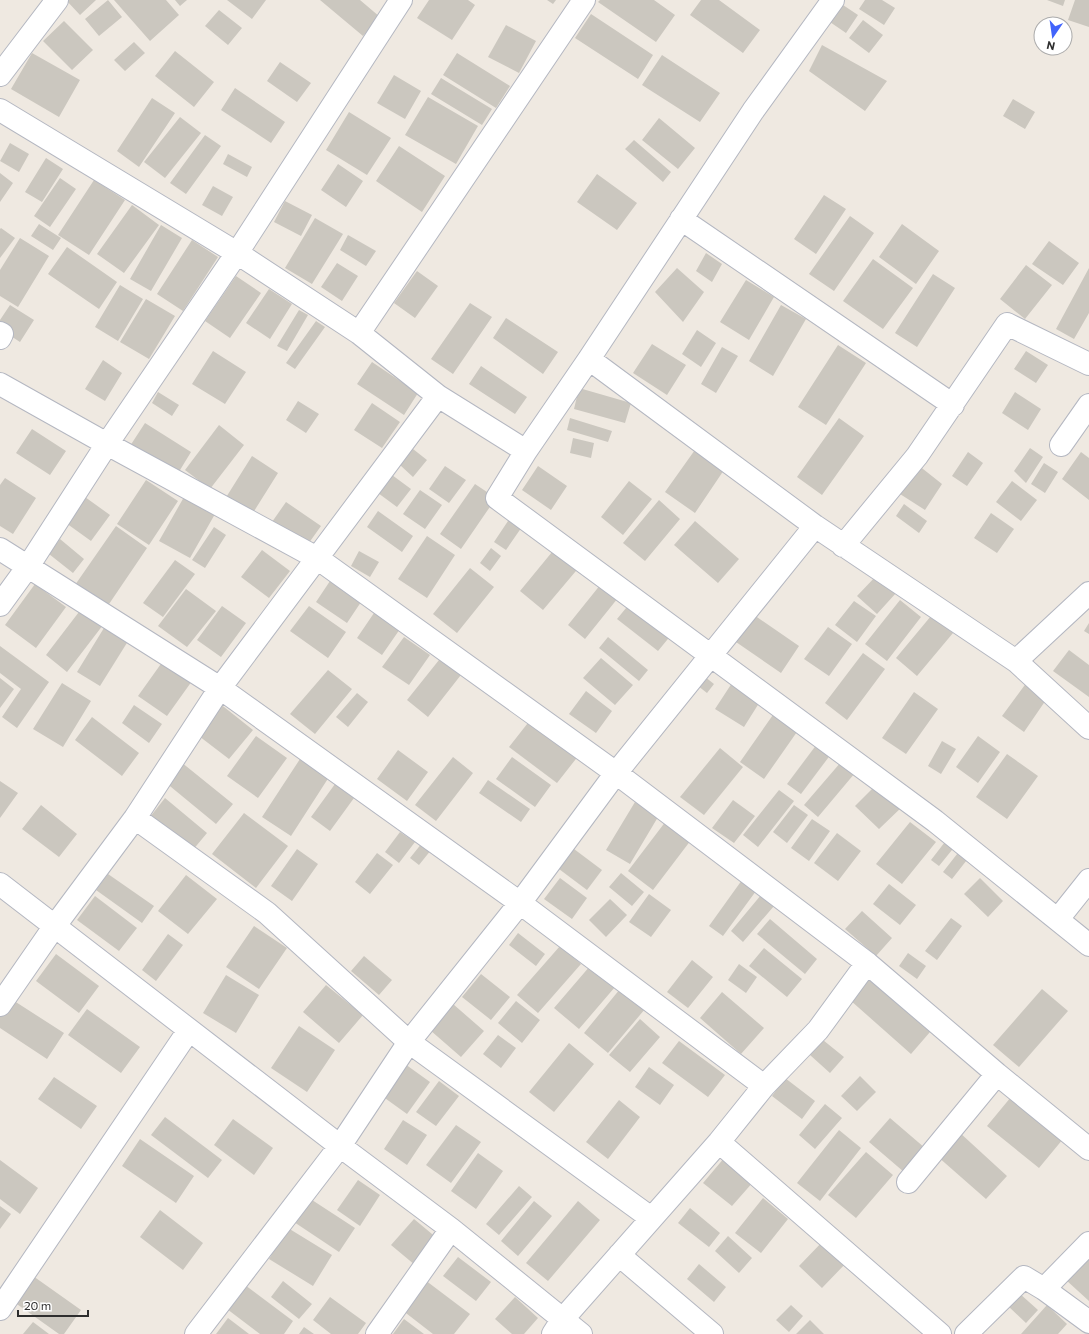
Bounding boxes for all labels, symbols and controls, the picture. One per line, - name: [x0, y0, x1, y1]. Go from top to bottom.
- north arrow: [1033, 16, 1073, 56]
- text: N: [1045, 39, 1056, 53]
- scale bar: [18, 1292, 88, 1318]
- text: 20 m: [24, 1298, 51, 1312]

